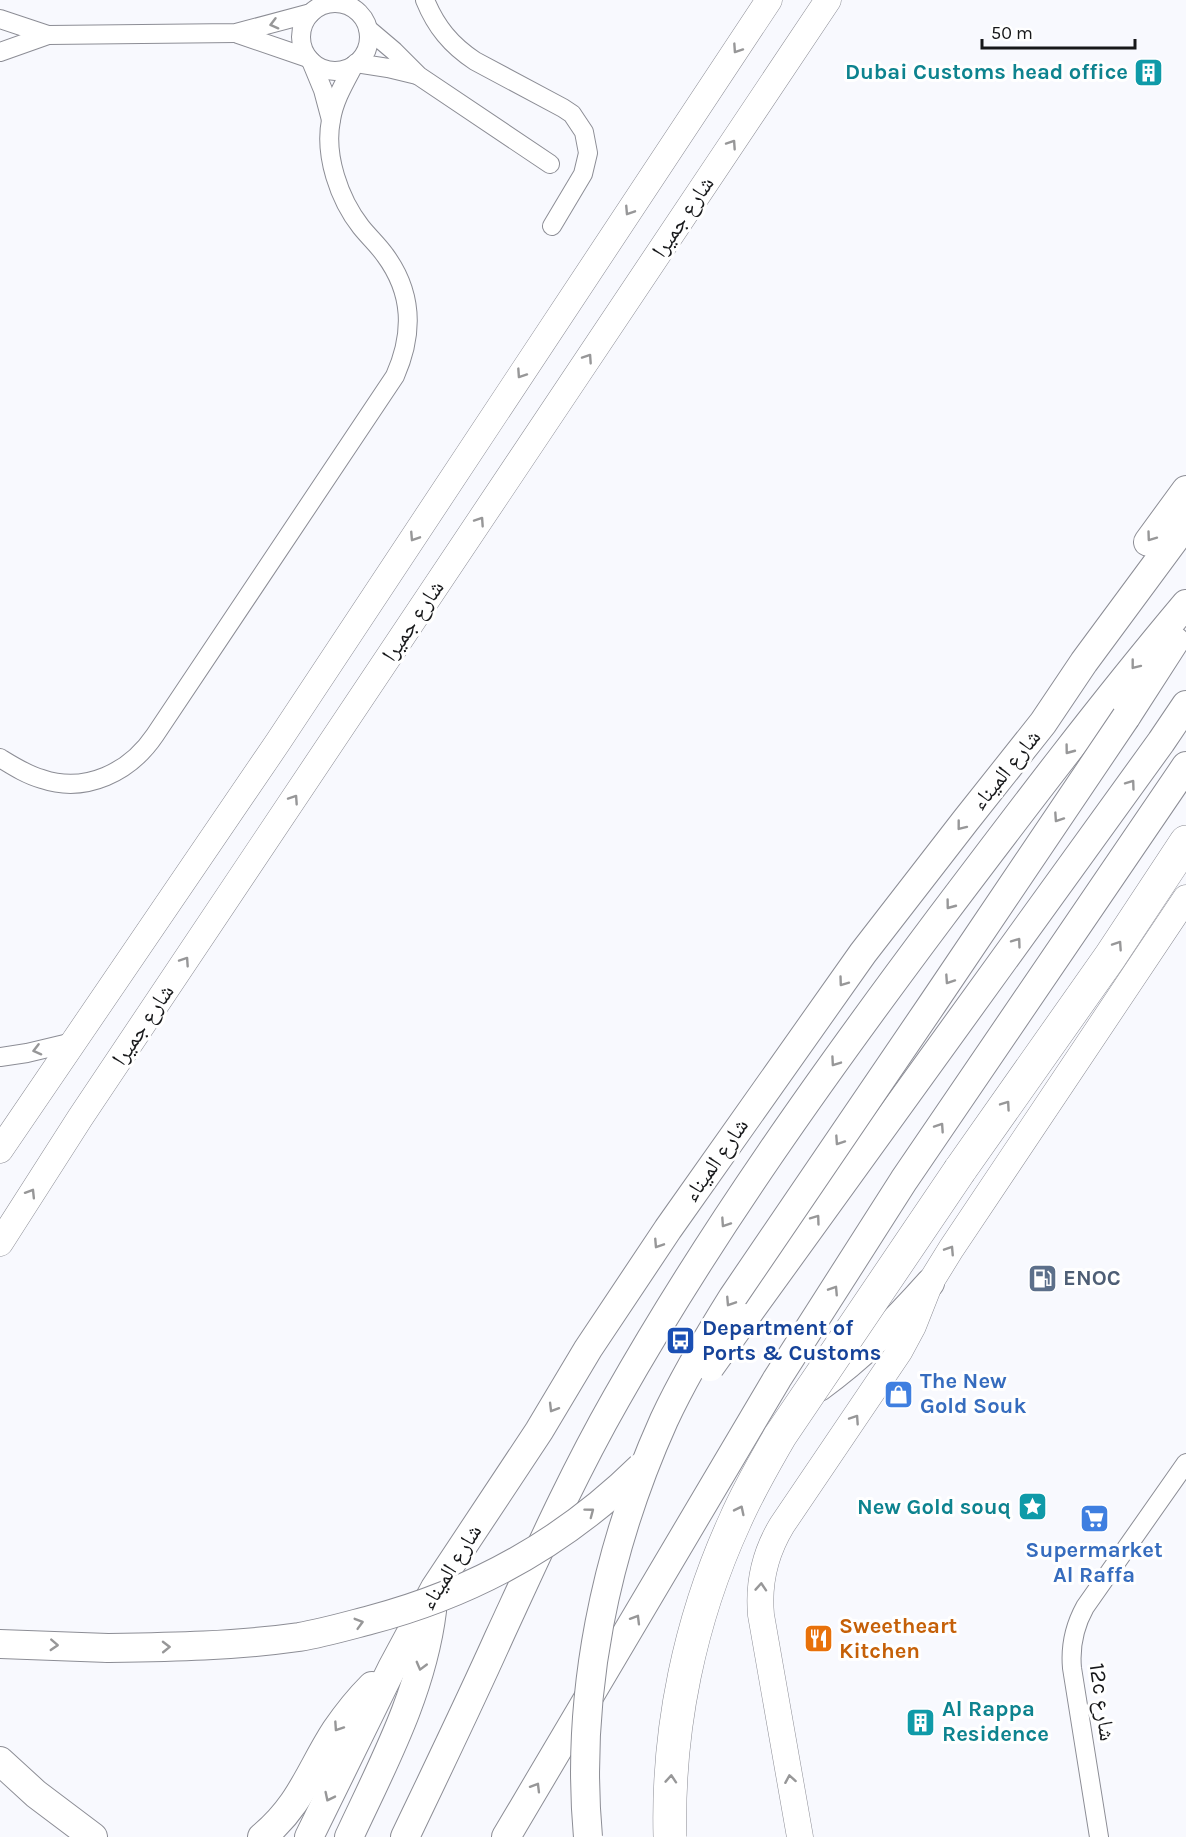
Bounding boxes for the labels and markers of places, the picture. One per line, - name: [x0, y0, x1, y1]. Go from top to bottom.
- building icon: Dubai Customs head office: [1133, 56, 1165, 88]
- place label: Dubai Customs head office: [845, 59, 1128, 85]
- fuel station icon: ENOC: [1026, 1262, 1058, 1294]
- place label: ENOC: [1063, 1265, 1121, 1291]
- place label: Department of Ports & Customs: [702, 1315, 881, 1366]
- bus stop icon: Department of Ports & Customs: [665, 1325, 697, 1357]
- place label: The New Gold Souk: [920, 1368, 1026, 1419]
- shop icon: The New Gold Souk: [883, 1378, 915, 1410]
- place icon: New Gold souq: [1016, 1491, 1048, 1523]
- place label: New Gold souq: [857, 1494, 1011, 1520]
- supermarket icon: Supermarket Al Raffa: [1078, 1502, 1110, 1534]
- place label: Supermarket Al Raffa: [1025, 1537, 1163, 1588]
- place label: Sweetheart Kitchen: [839, 1613, 958, 1664]
- restaurant icon: Sweetheart Kitchen: [802, 1623, 834, 1655]
- place label: Al Rappa Residence: [942, 1696, 1049, 1747]
- building icon: Al Rappa Residence: [905, 1706, 937, 1738]

